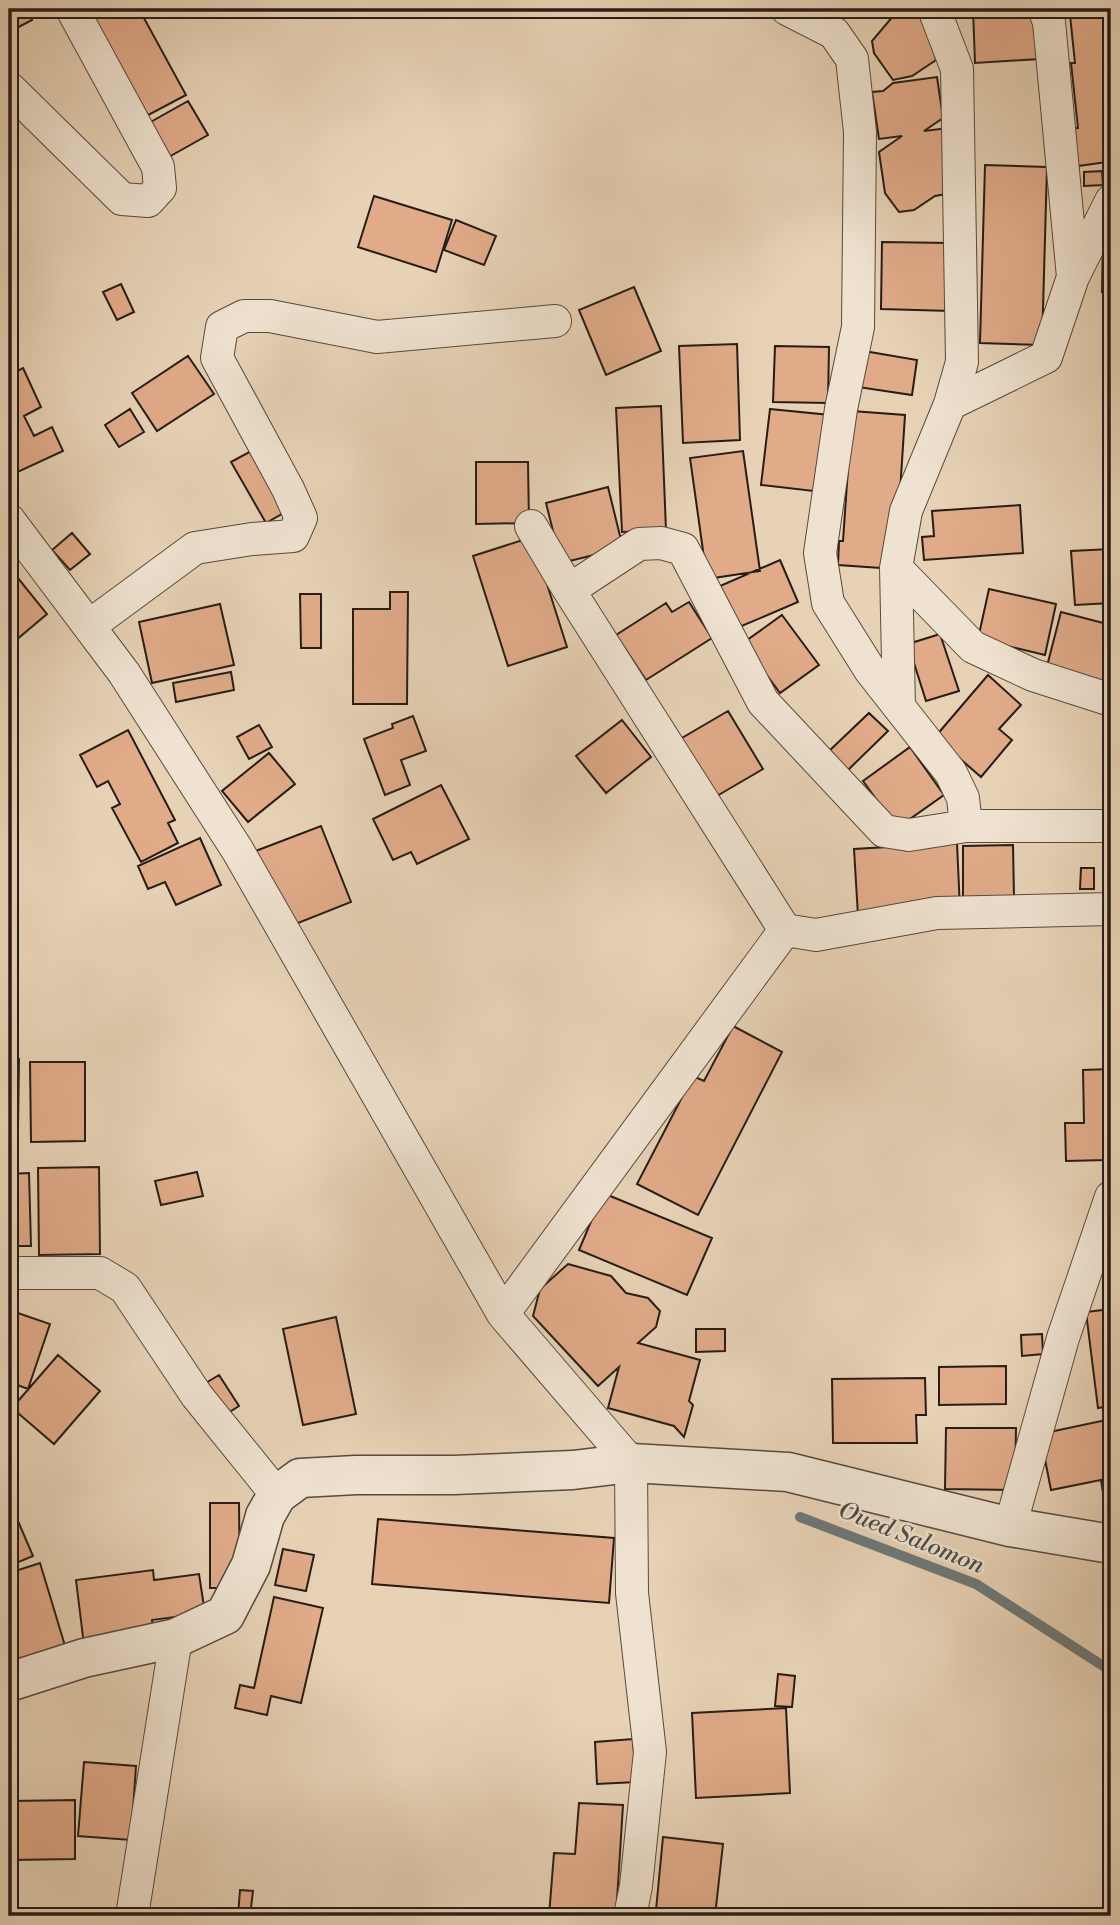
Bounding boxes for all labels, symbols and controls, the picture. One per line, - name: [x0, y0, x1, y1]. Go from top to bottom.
- water label: Oued Salomon: [834, 1495, 989, 1581]

